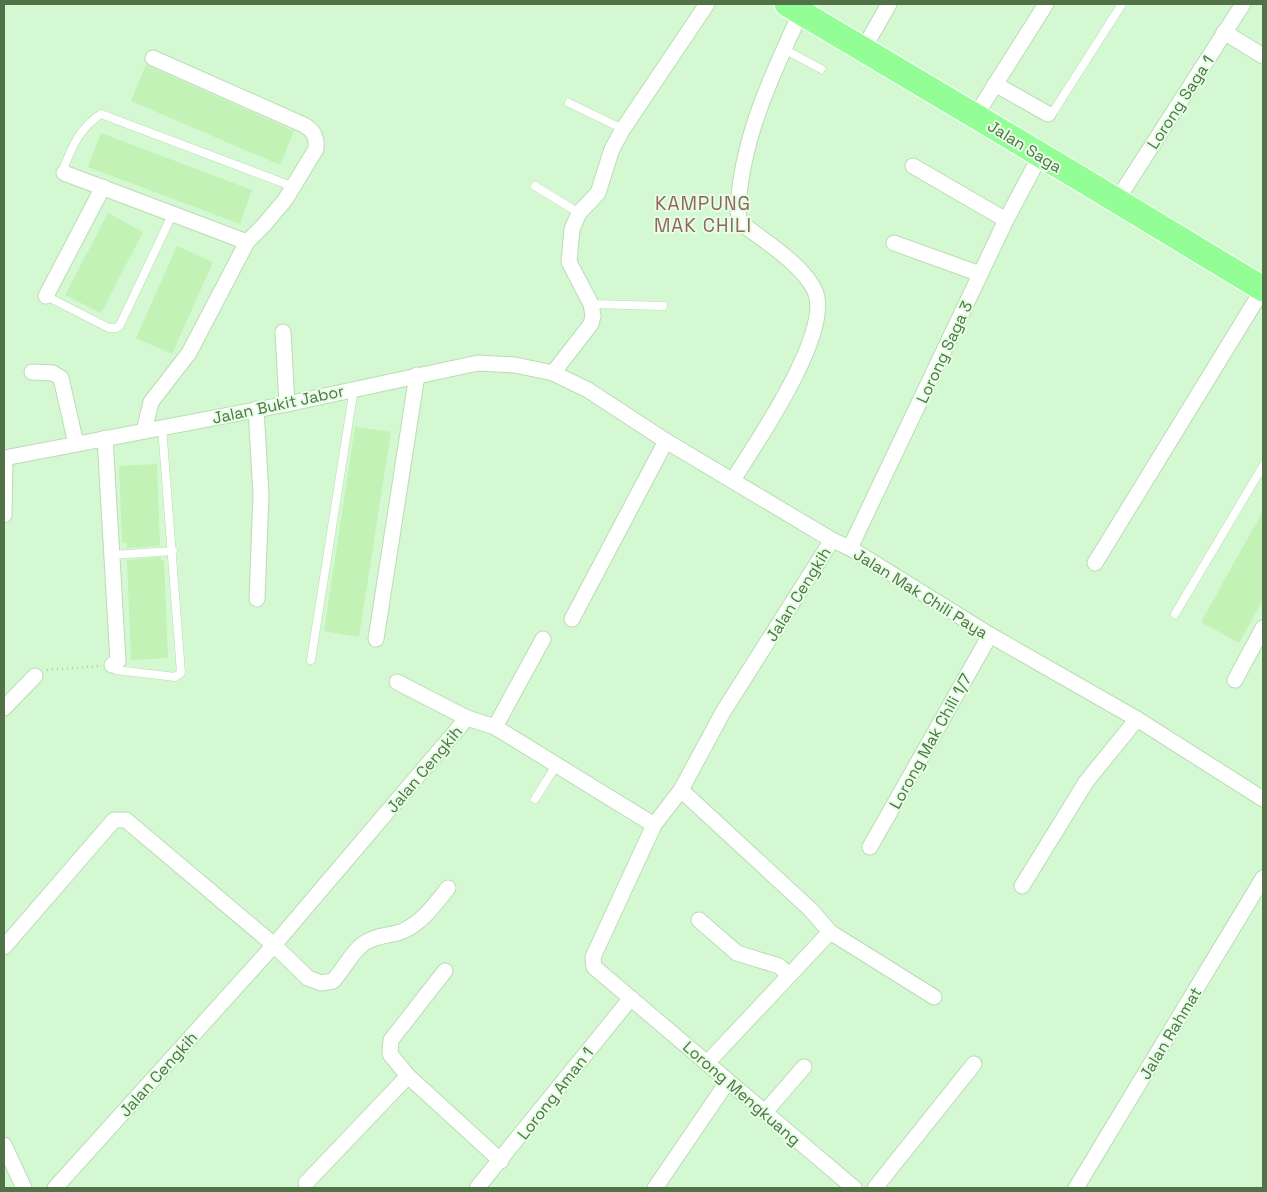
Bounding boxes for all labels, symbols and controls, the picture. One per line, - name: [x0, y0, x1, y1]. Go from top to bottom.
- street label: Lorong Saga 1: [1142, 51, 1218, 153]
- street label: Jalan Saga: [984, 115, 1066, 177]
- district label: KAMPUNG MAK CHILI: [654, 191, 752, 238]
- street label: Lorong Saga 3: [912, 298, 977, 407]
- street label: Jalan Bukit Jabor: [210, 380, 346, 429]
- street label: Jalan Cengkih: [761, 543, 836, 645]
- street label: Jalan Mak Chili Paya: [850, 544, 992, 643]
- street label: Lorong Mak Chili 1/7: [884, 670, 976, 813]
- street label: Jalan Cengkih: [382, 721, 467, 817]
- street label: Jalan Rahmat: [1135, 983, 1206, 1083]
- street label: Jalan Cengkih: [115, 1027, 202, 1121]
- street label: Lorong Mengkuang: [678, 1036, 805, 1150]
- street label: Lorong Aman 1: [513, 1043, 598, 1144]

